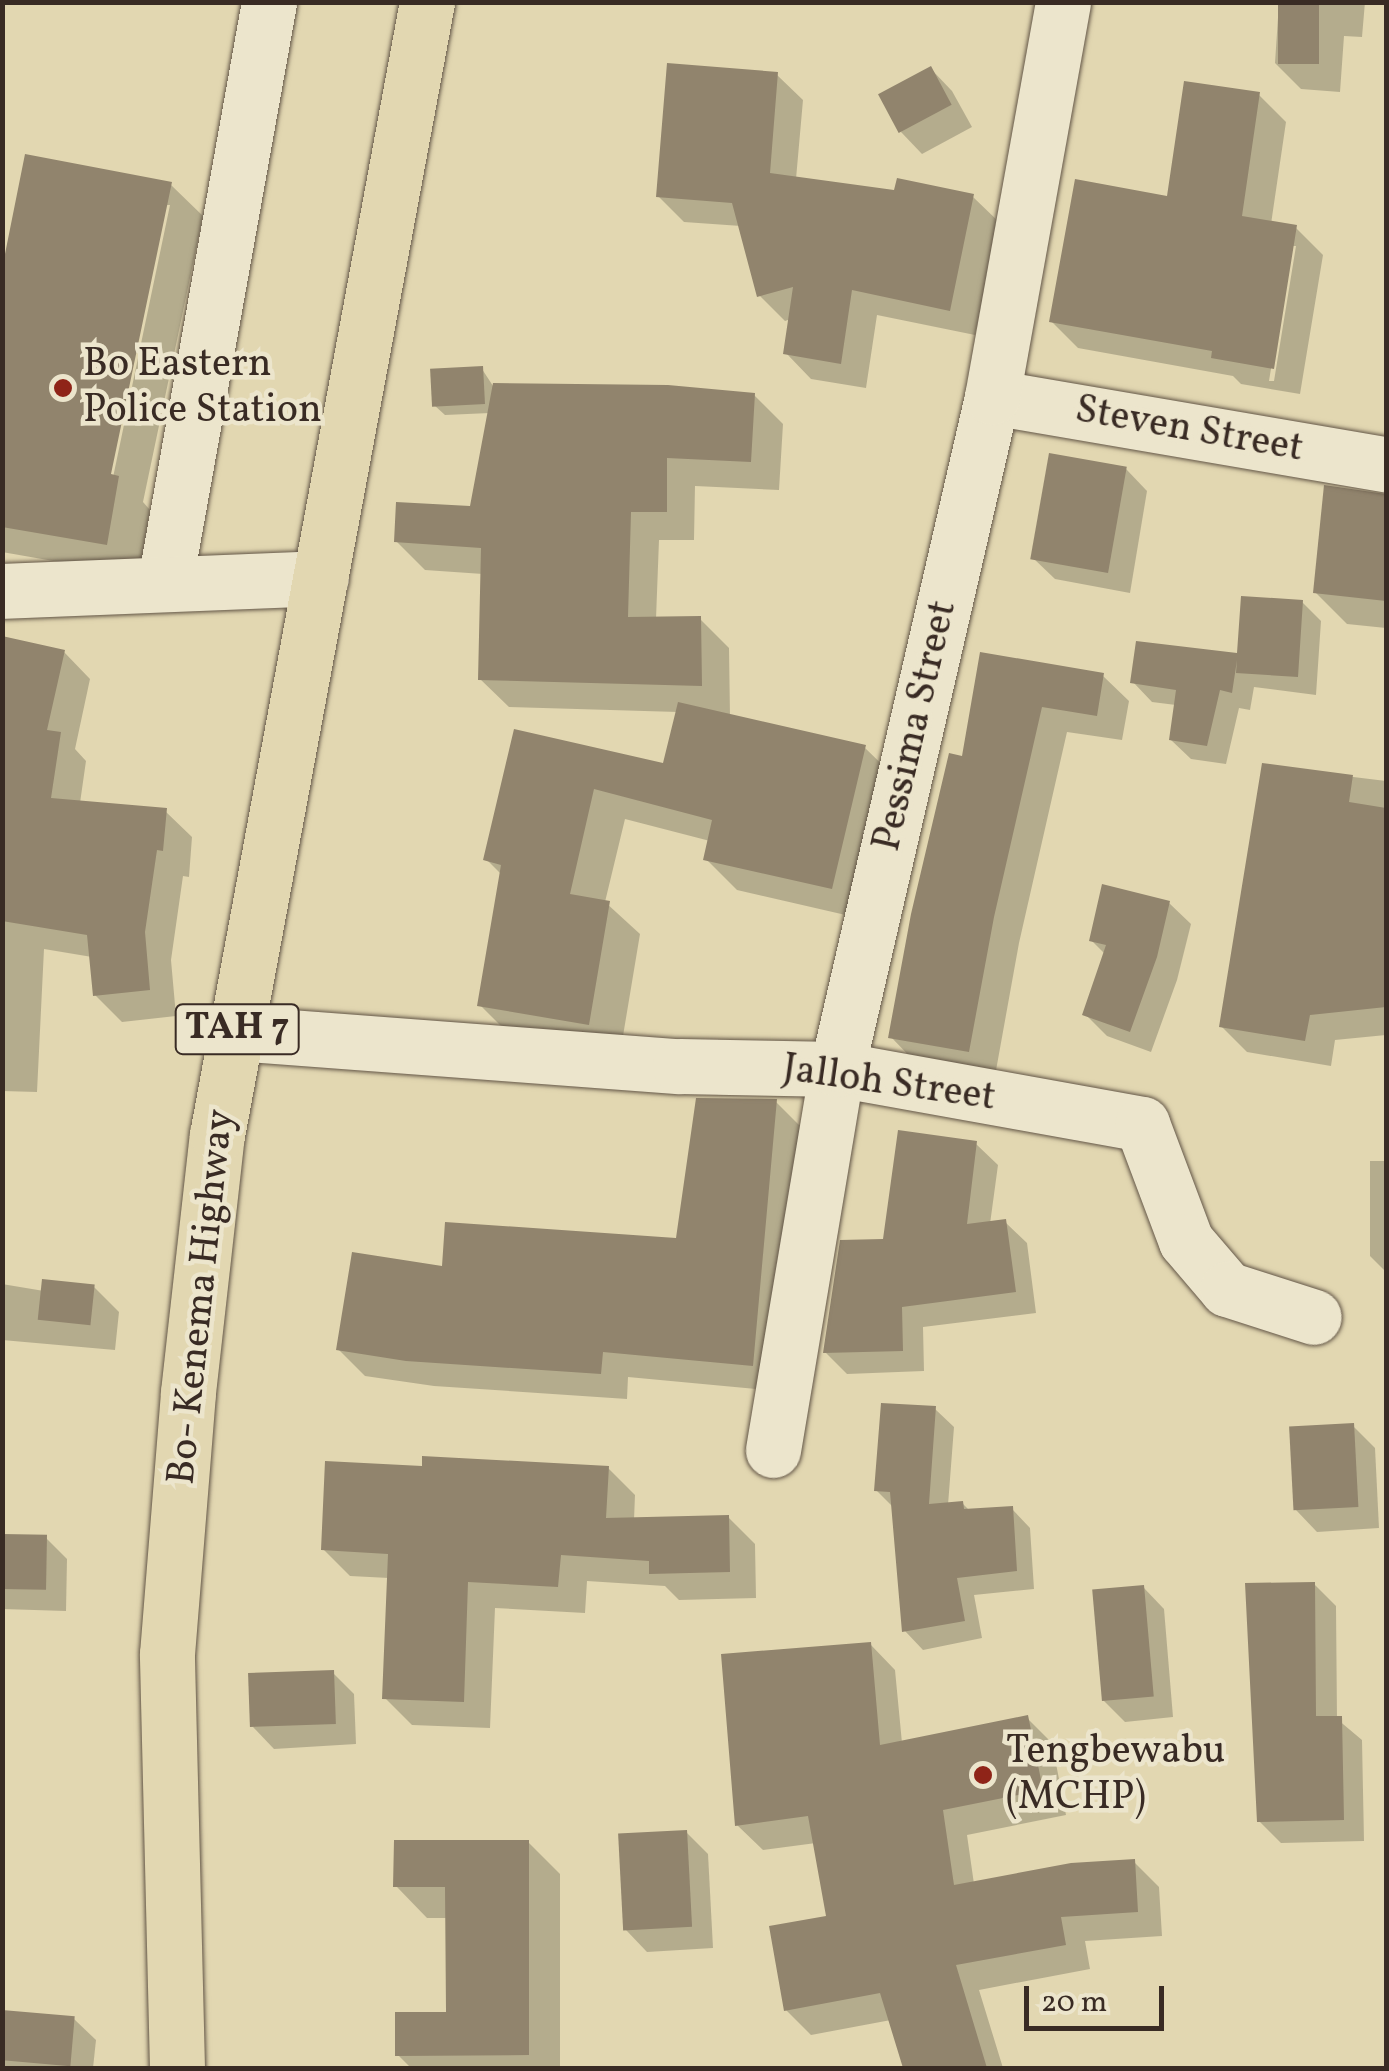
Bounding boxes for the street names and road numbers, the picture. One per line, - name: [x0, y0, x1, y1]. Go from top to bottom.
- street label: Steven Street: [1071, 386, 1307, 474]
- street label: Pessima Street: [864, 596, 968, 856]
- road number: TAH 7: [174, 996, 300, 1062]
- street label: Jalloh Street: [779, 1045, 999, 1123]
- street label: Bo- Kenema Highway: [158, 1107, 246, 1487]

